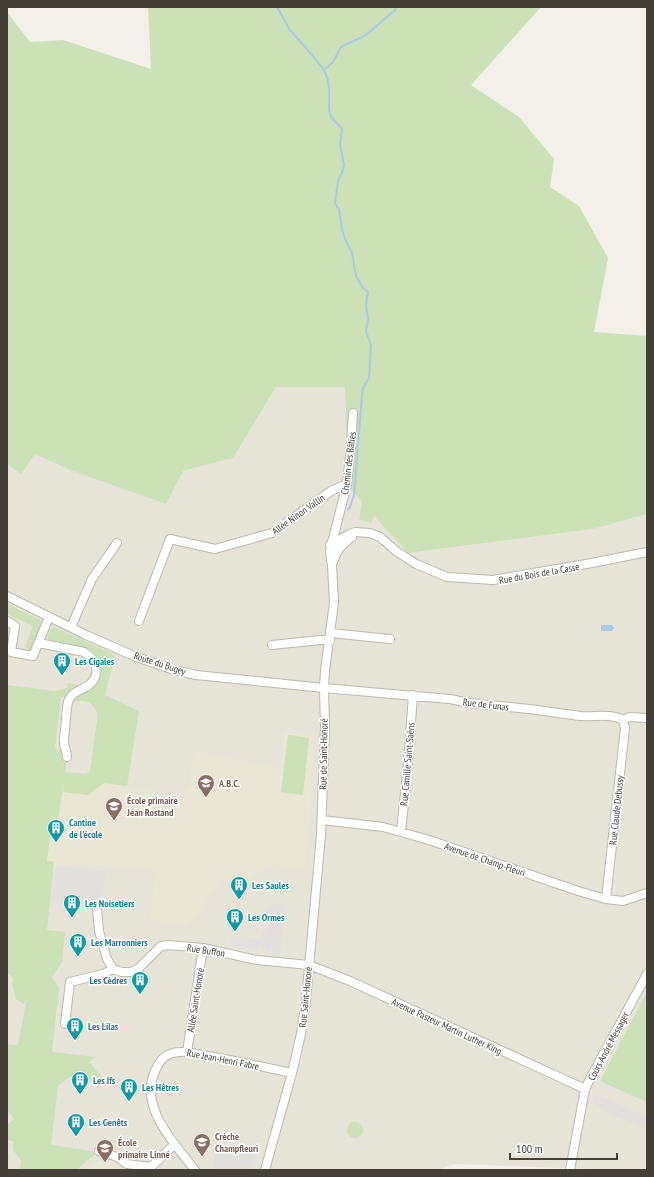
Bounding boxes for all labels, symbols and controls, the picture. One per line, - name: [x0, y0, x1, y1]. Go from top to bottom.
- street label: Chemin des Bâties: [338, 430, 359, 495]
- street label: Allée Ninon Vallin: [269, 491, 327, 537]
- street label: Rue du Bois de la Casse: [498, 560, 580, 587]
- street label: Route du Bugey: [132, 649, 188, 678]
- building icon: Les Cigales: [52, 651, 72, 676]
- place label: Les Cigales: [75, 655, 115, 668]
- street label: Rue de Funas: [462, 695, 510, 714]
- street label: Rue de Saint-Honoré: [316, 718, 331, 790]
- street label: Rue Camille Saint-Saëns: [397, 721, 418, 806]
- school or university icon: A.B.C.: [196, 773, 216, 798]
- street label: Rue Claude Debussy: [606, 774, 627, 845]
- place label: A.B.C.: [218, 777, 240, 790]
- place label: École primaire Jean Rostand: [126, 794, 178, 819]
- school or university icon: École primaire Jean Rostand: [104, 796, 124, 821]
- place label: Cantine de l'école: [69, 816, 102, 841]
- building icon: Cantine de l'école: [46, 818, 66, 843]
- street label: Avenue de Champ-Fleuri: [443, 840, 527, 879]
- building icon: Les Saules: [229, 875, 249, 900]
- place label: Les Saules: [252, 879, 289, 892]
- building icon: Les Noisetiers: [62, 893, 82, 918]
- place label: Les Noisetiers: [85, 897, 135, 910]
- building icon: Les Ormes: [225, 907, 245, 932]
- place label: Les Ormes: [248, 911, 285, 924]
- building icon: Les Marronniers: [68, 932, 88, 957]
- place label: Les Marronniers: [91, 936, 148, 949]
- street label: Rue Buffon: [186, 941, 226, 960]
- street label: Rue Saint-Honoré: [296, 966, 315, 1028]
- street label: Allée Saint-Honoré: [184, 967, 207, 1033]
- building icon: Les Cèdres: [130, 970, 150, 995]
- place label: Les Cèdres: [90, 974, 127, 987]
- street label: Avenue Pasteur Martin Luther King: [390, 995, 504, 1058]
- street label: Cours André Messager: [585, 1009, 632, 1083]
- building icon: Les Lilas: [65, 1016, 85, 1041]
- place label: Les Lilas: [88, 1020, 119, 1033]
- street label: Rue Jean-Henri Fabre: [186, 1046, 260, 1073]
- building icon: Les Ifs: [70, 1070, 90, 1095]
- place label: Les Ifs: [93, 1074, 116, 1087]
- building icon: Les Hêtres: [119, 1077, 139, 1102]
- place label: Les Hêtres: [142, 1081, 180, 1094]
- building icon: Les Genêts: [66, 1112, 86, 1137]
- place label: Les Genêts: [89, 1116, 128, 1129]
- place label: Crèche Champfleuri: [215, 1130, 258, 1155]
- school or university icon: Crèche Champfleuri: [192, 1132, 212, 1157]
- scale bar: [510, 1135, 617, 1161]
- place label: École primaire Linné: [118, 1136, 170, 1161]
- school or university icon: École primaire Linné: [95, 1138, 115, 1163]
- text: 100 m: [516, 1141, 543, 1156]

